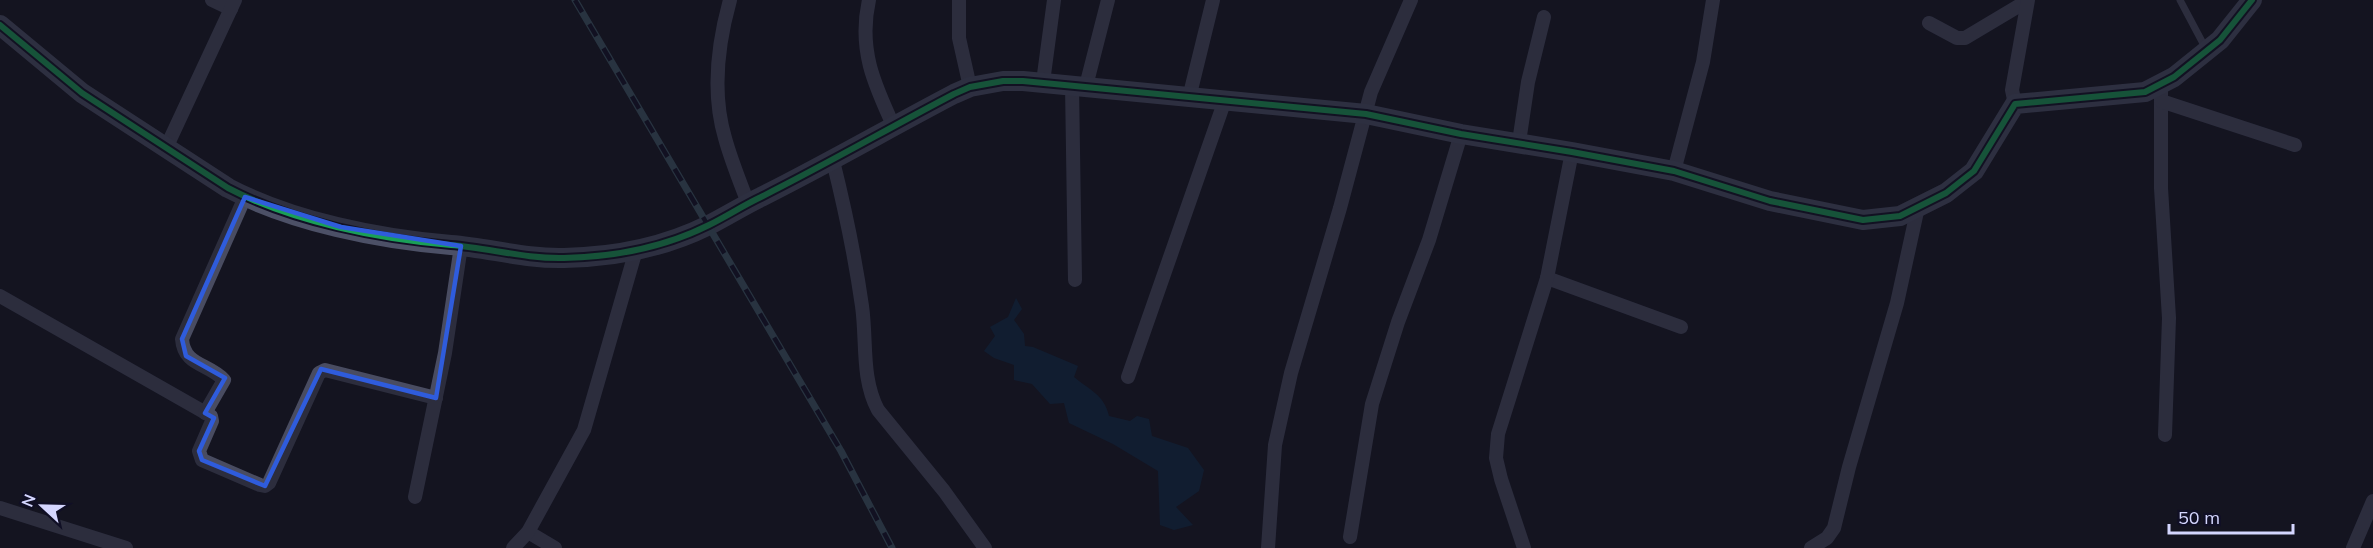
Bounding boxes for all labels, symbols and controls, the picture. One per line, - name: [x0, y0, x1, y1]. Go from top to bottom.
- north arrow: [12, 476, 72, 536]
- text: N: [17, 491, 40, 510]
- scale bar: [2169, 497, 2294, 535]
- text: 50 m: [2178, 506, 2220, 529]

